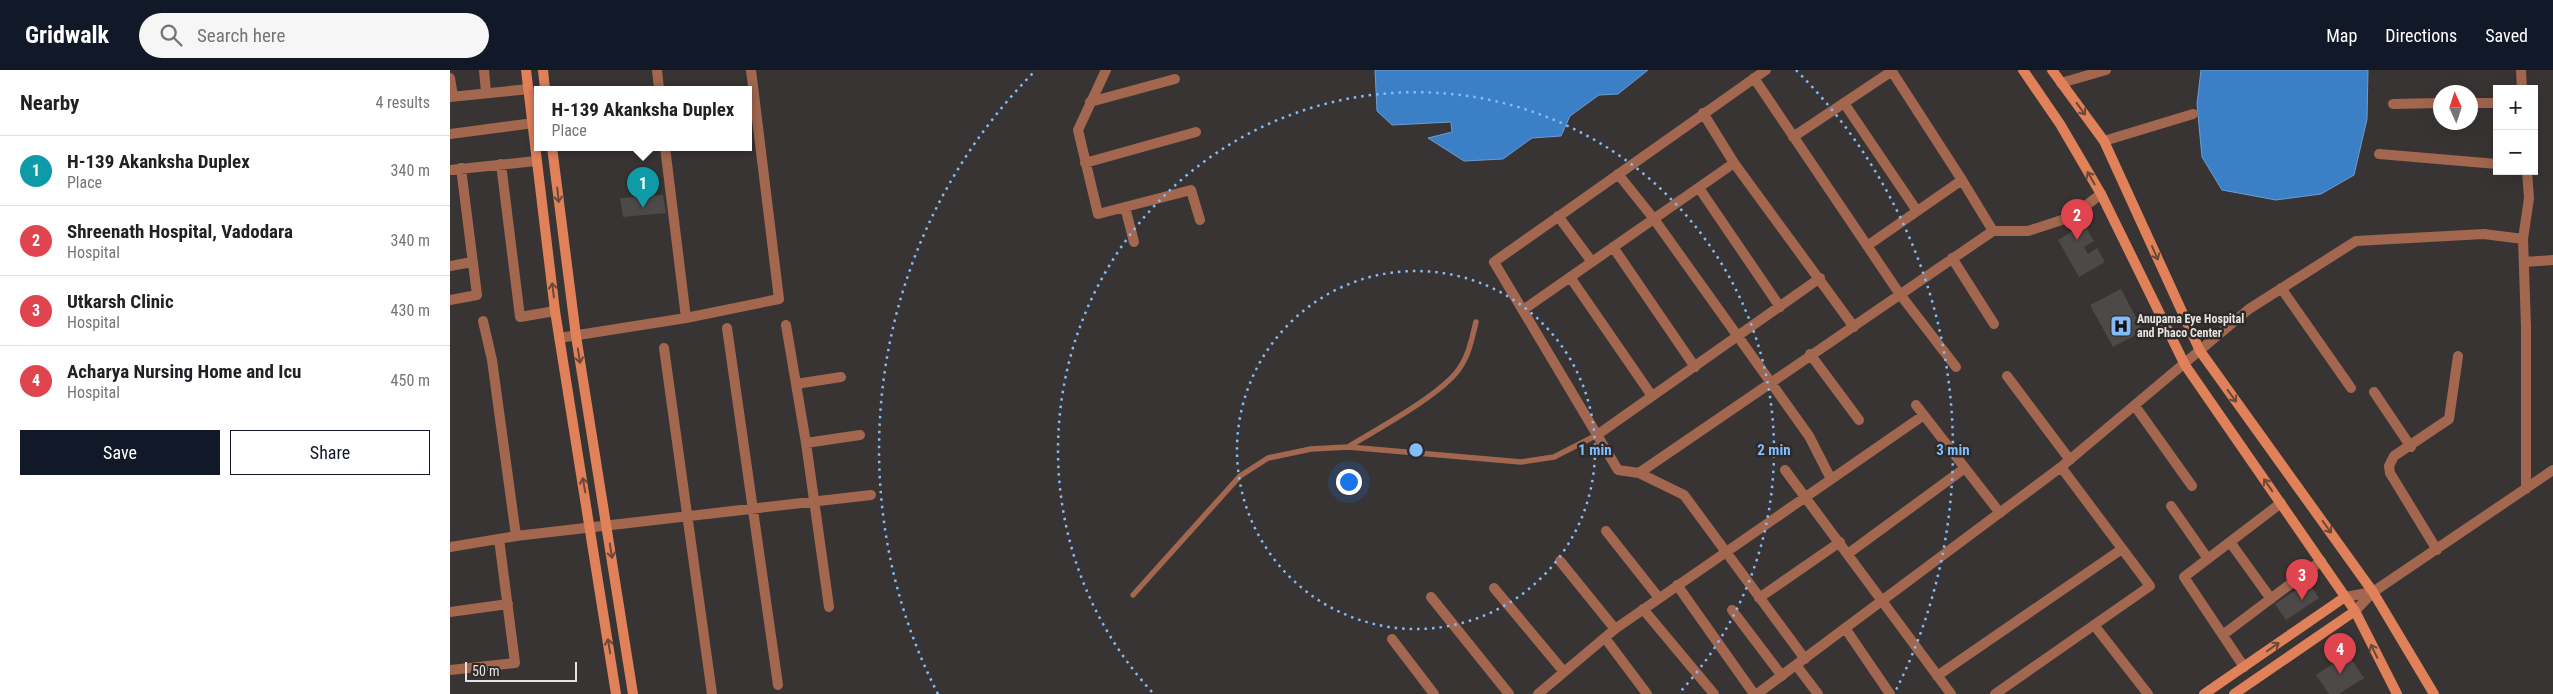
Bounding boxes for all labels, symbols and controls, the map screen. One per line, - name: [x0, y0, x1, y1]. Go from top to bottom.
- search box: [139, 13, 489, 58]
- text: Gridwalk: [25, 21, 109, 49]
- icon: search: [157, 21, 185, 49]
- text: Search here: [197, 24, 285, 47]
- text: Map: [2326, 25, 2357, 46]
- text: Directions: [2385, 25, 2457, 46]
- text: Saved: [2485, 25, 2528, 46]
- north arrow: [2433, 85, 2478, 130]
- map controls: [2493, 85, 2538, 175]
- button: +: [2493, 85, 2538, 130]
- popup: [534, 86, 752, 151]
- text: Nearby: [20, 91, 79, 115]
- text: 4 results: [375, 93, 430, 112]
- text: H-139 Akanksha Duplex: [552, 98, 734, 121]
- one-way arrow: [2075, 102, 2086, 115]
- text: Place: [552, 121, 587, 140]
- button: −: [2493, 130, 2538, 175]
- text: H-139 Akanksha Duplex: [67, 150, 250, 173]
- text: 1: [32, 161, 40, 180]
- text: 340 m: [391, 161, 430, 180]
- pin: 1: [627, 167, 659, 208]
- one-way arrow: [2086, 171, 2096, 186]
- text: Place: [67, 173, 102, 192]
- one-way arrow: [553, 187, 563, 203]
- pin: 2: [2061, 199, 2093, 240]
- text: Shreenath Hospital, Vadodara: [67, 220, 293, 243]
- text: 2: [32, 231, 40, 250]
- text: 340 m: [391, 231, 430, 250]
- text: Hospital: [67, 243, 120, 262]
- one-way arrow: [2151, 245, 2160, 260]
- one-way arrow: [547, 283, 557, 299]
- text: Utkarsh Clinic: [67, 290, 174, 313]
- text: 3: [32, 301, 40, 320]
- text: 430 m: [391, 301, 430, 320]
- place label: Anupama Eye Hospital and Phaco Center: [2137, 312, 2244, 340]
- text: Hospital: [67, 313, 120, 332]
- hospital icon: Anupama Eye Hospital and Phaco Center: [2109, 314, 2133, 338]
- one-way arrow: [575, 348, 585, 364]
- text: Acharya Nursing Home and Icu: [67, 360, 301, 383]
- text: 4: [32, 371, 40, 390]
- text: 450 m: [391, 371, 430, 390]
- text: Hospital: [67, 383, 120, 402]
- one-way arrow: [2227, 388, 2237, 402]
- button: Save: [20, 430, 220, 475]
- button: Share: [230, 430, 430, 475]
- centre of rings: [1407, 441, 1425, 459]
- text: 1 min: [1578, 441, 1612, 459]
- text: 2 min: [1757, 441, 1791, 459]
- text: 3 min: [1936, 441, 1970, 459]
- your location: [1336, 469, 1362, 495]
- one-way arrow: [579, 478, 589, 494]
- one-way arrow: [2263, 478, 2273, 492]
- one-way arrow: [2322, 520, 2332, 534]
- one-way arrow: [607, 543, 617, 559]
- pin: 3: [2286, 559, 2318, 600]
- pin: 4: [2324, 633, 2356, 674]
- one-way arrow: [604, 638, 614, 654]
- one-way arrow: [2266, 642, 2280, 652]
- one-way arrow: [2369, 644, 2378, 659]
- scale bar: [465, 659, 578, 682]
- text: 50 m: [472, 663, 500, 679]

